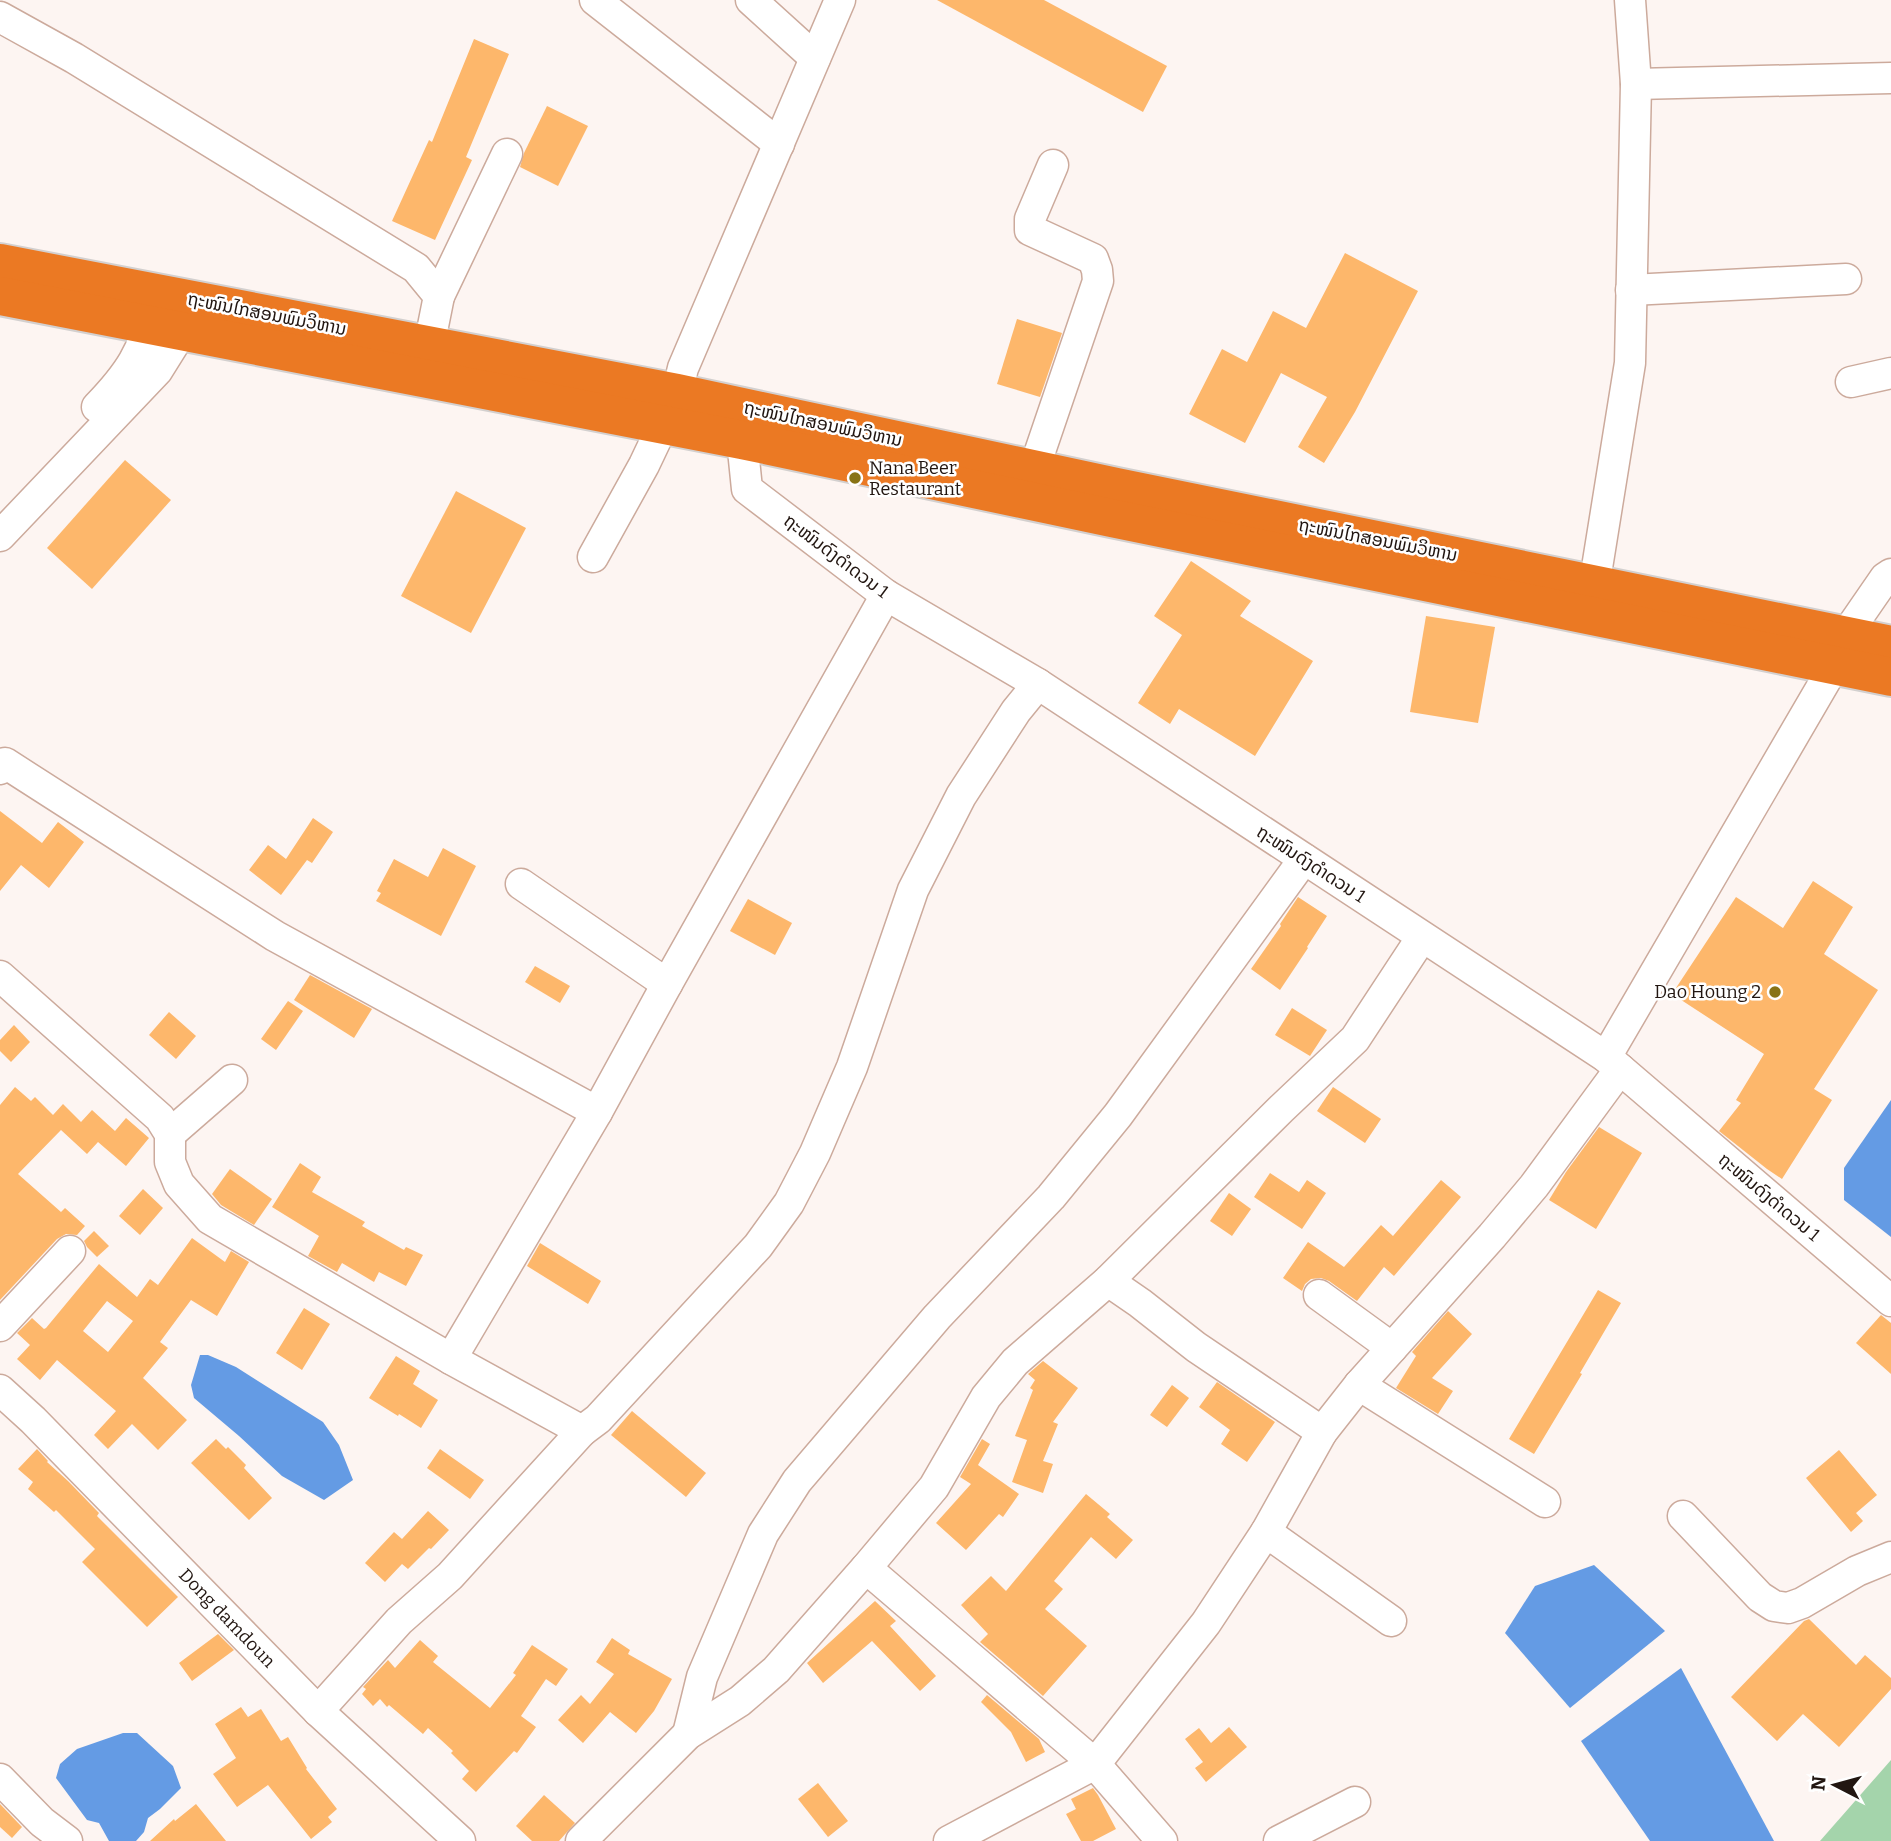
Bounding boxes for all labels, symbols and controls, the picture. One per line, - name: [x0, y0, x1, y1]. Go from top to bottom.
- street label: ຖະໜົນໄກສອນພົມວິຫານ: [186, 288, 348, 340]
- street label: ຖະໜົນໄກສອນພົມວິຫານ: [742, 396, 904, 452]
- place label: Nana Beer Restaurant: [869, 457, 962, 500]
- marker: Nana Beer Restaurant: [847, 470, 863, 486]
- street label: ຖະໜົນດົງດຳດວນ 1: [779, 509, 893, 603]
- street label: ຖະໜົນໄກສອນພົມວິຫານ: [1297, 514, 1459, 566]
- street label: ຖະໜົນດົງດຳດວນ 1: [1252, 821, 1370, 908]
- place label: Dao Houng 2: [1654, 981, 1761, 1003]
- marker: Dao Houng 2: [1767, 984, 1783, 1000]
- street label: ຖະໜົນດົງດຳດວນ 1: [1714, 1148, 1825, 1246]
- street label: Dong damdoun: [174, 1564, 280, 1673]
- north arrow: [1800, 1750, 1870, 1820]
- text: N: [1806, 1774, 1831, 1792]

